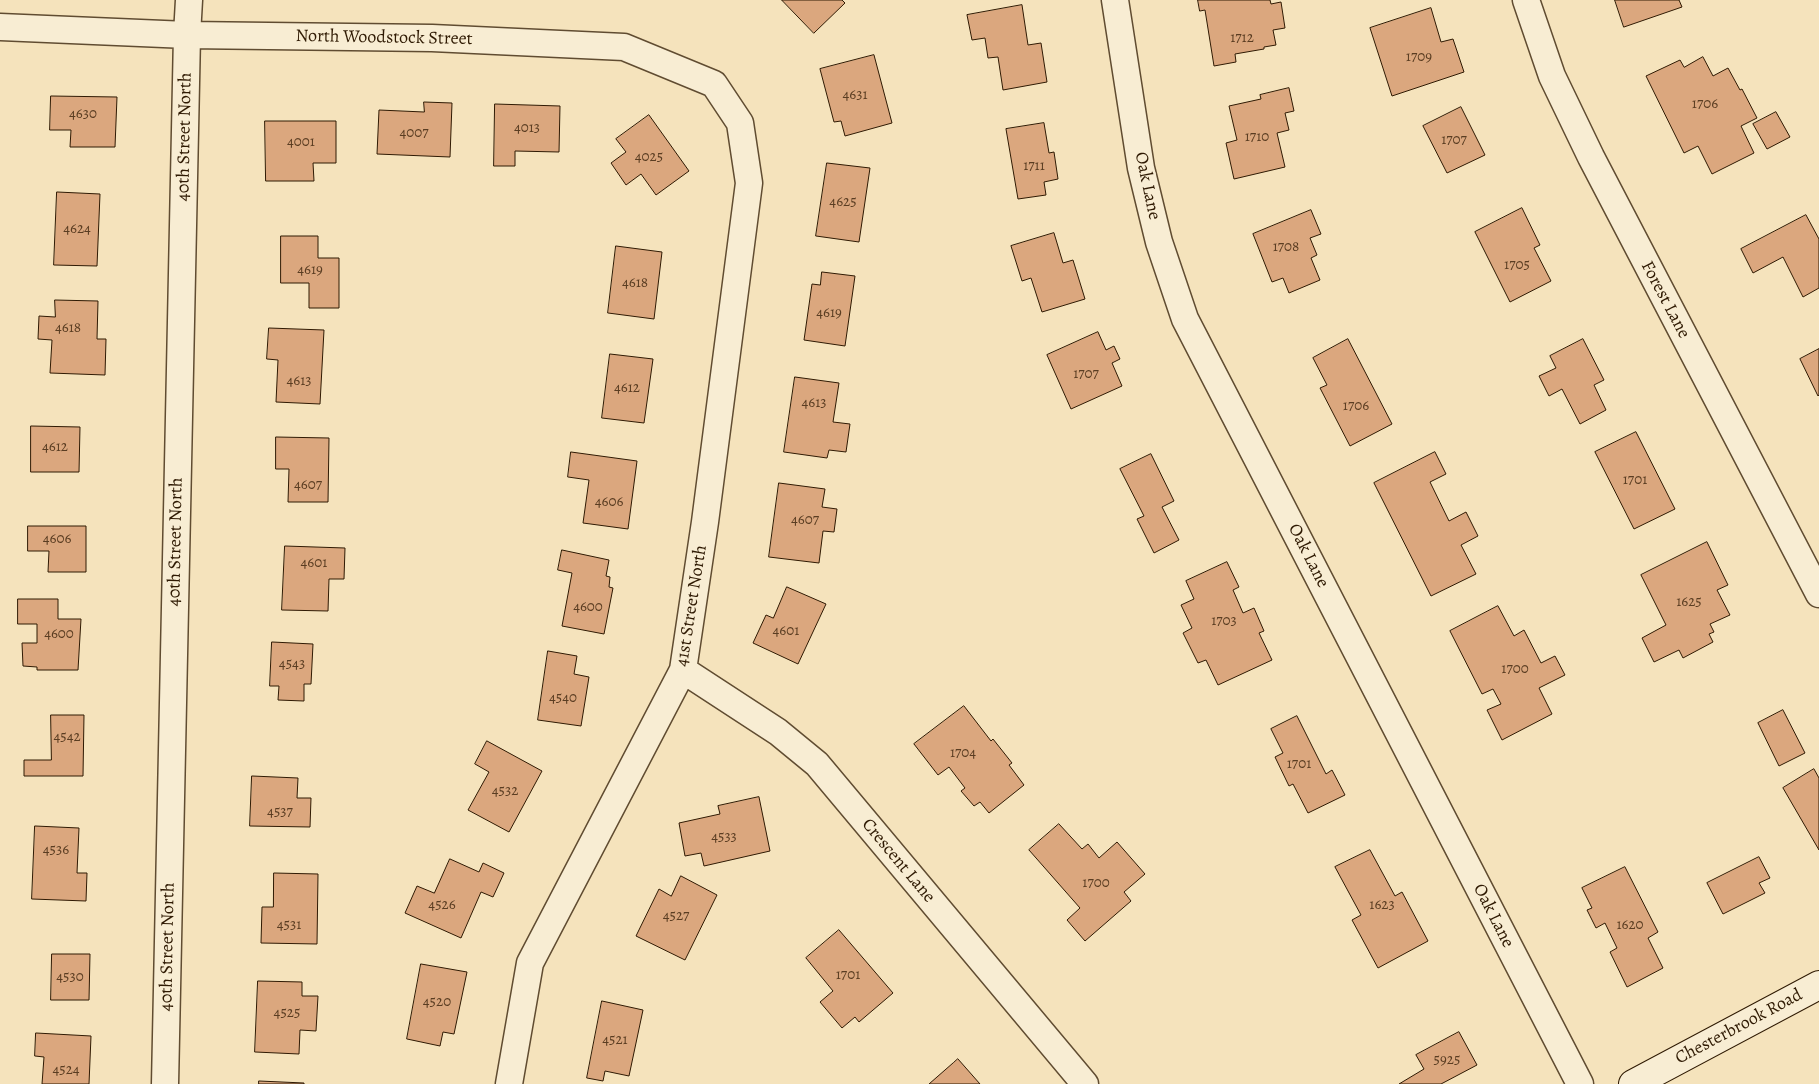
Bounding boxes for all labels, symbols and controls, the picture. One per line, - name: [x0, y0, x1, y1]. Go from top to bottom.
- street label: North Woodstock Street: [295, 26, 473, 50]
- house number: 1712: [1230, 29, 1254, 47]
- house number: 1709: [1406, 48, 1432, 66]
- street label: 40th Street North: [173, 72, 197, 202]
- house number: 4631: [842, 86, 868, 104]
- house number: 1706: [1692, 95, 1718, 113]
- house number: 4630: [69, 105, 97, 123]
- house number: 4013: [514, 119, 540, 137]
- house number: 4007: [399, 124, 429, 142]
- house number: 1710: [1245, 128, 1269, 146]
- house number: 1707: [1441, 131, 1467, 149]
- house number: 4001: [287, 133, 315, 151]
- house number: 4025: [635, 148, 663, 166]
- street label: Oak Lane: [1129, 150, 1165, 222]
- house number: 1711: [1023, 157, 1045, 175]
- house number: 4625: [829, 193, 857, 211]
- house number: 4624: [63, 220, 91, 238]
- house number: 1708: [1273, 238, 1299, 256]
- house number: 1705: [1504, 256, 1530, 274]
- street label: Forest Lane: [1636, 258, 1694, 342]
- house number: 4619: [297, 261, 323, 279]
- house number: 4618: [622, 274, 648, 292]
- house number: 4619: [816, 304, 842, 322]
- house number: 4618: [55, 319, 81, 337]
- house number: 1707: [1073, 365, 1099, 383]
- house number: 4613: [286, 372, 312, 390]
- house number: 4612: [614, 379, 640, 397]
- house number: 4613: [801, 394, 827, 412]
- house number: 1706: [1343, 397, 1369, 415]
- house number: 4612: [42, 438, 68, 456]
- house number: 1701: [1623, 471, 1647, 489]
- house number: 4607: [294, 476, 322, 494]
- street label: 40th Street North: [164, 477, 188, 607]
- house number: 4606: [595, 493, 623, 511]
- house number: 4607: [791, 511, 819, 529]
- street label: Oak Lane: [1283, 520, 1333, 592]
- house number: 4606: [43, 530, 71, 548]
- street label: 41st Street North: [672, 544, 712, 668]
- house number: 4601: [301, 554, 327, 572]
- house number: 1625: [1676, 593, 1702, 611]
- house number: 4600: [573, 598, 603, 616]
- house number: 1703: [1211, 612, 1237, 630]
- house number: 4601: [773, 622, 799, 640]
- house number: 4600: [44, 625, 74, 643]
- house number: 4543: [279, 655, 305, 673]
- house number: 1700: [1501, 660, 1529, 678]
- house number: 4540: [549, 689, 577, 707]
- house number: 4542: [53, 728, 81, 746]
- house number: 1704: [950, 744, 976, 762]
- house number: 1701: [1287, 755, 1311, 773]
- house number: 4532: [492, 782, 518, 800]
- house number: 4537: [267, 803, 293, 821]
- street label: Crescent Lane: [857, 815, 939, 907]
- house number: 4533: [711, 828, 737, 846]
- house number: 4536: [43, 841, 69, 859]
- house number: 1700: [1082, 874, 1110, 892]
- street label: Oak Lane: [1468, 880, 1518, 952]
- street label: 40th Street North: [156, 882, 180, 1012]
- house number: 4526: [428, 896, 456, 914]
- house number: 1623: [1369, 896, 1395, 914]
- house number: 4527: [663, 907, 689, 925]
- house number: 4531: [277, 916, 301, 934]
- house number: 1620: [1616, 916, 1644, 934]
- house number: 1701: [836, 966, 860, 984]
- house number: 4530: [56, 968, 84, 986]
- street label: Chesterbrook Road: [1672, 984, 1806, 1070]
- house number: 4520: [423, 993, 451, 1011]
- house number: 4525: [274, 1004, 300, 1022]
- house number: 4521: [602, 1031, 628, 1049]
- house number: 5925: [1434, 1051, 1460, 1069]
- house number: 4524: [52, 1061, 80, 1079]

